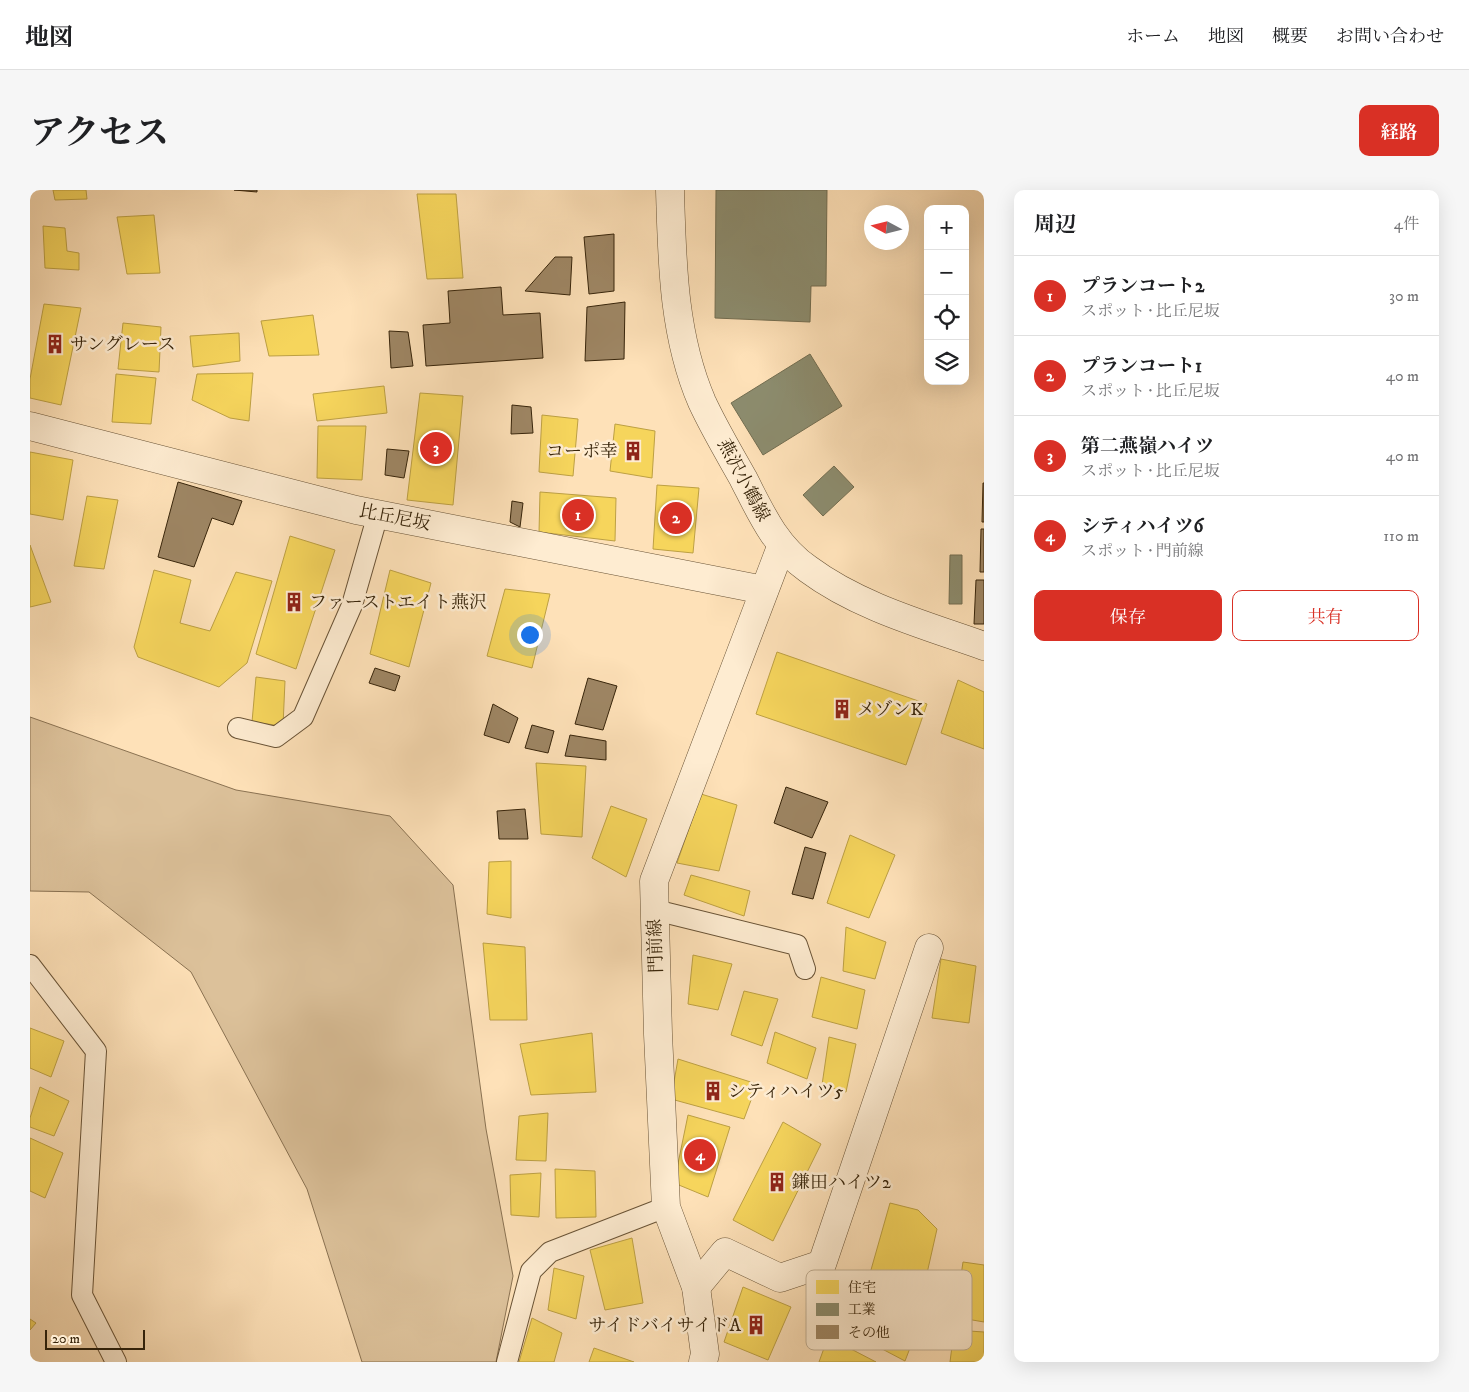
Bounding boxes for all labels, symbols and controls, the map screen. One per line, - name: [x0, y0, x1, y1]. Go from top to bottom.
- text: 地図: [25, 23, 73, 53]
- text: ホーム: [1126, 26, 1180, 48]
- text: 地図: [1208, 26, 1244, 48]
- text: 概要: [1272, 26, 1308, 48]
- text: お問い合わせ: [1336, 26, 1444, 48]
- button: 経路: [1359, 105, 1439, 156]
- text: アクセス: [30, 112, 169, 156]
- north arrow: [864, 205, 909, 250]
- map controls: [924, 205, 969, 385]
- button: +: [924, 205, 969, 250]
- text: 周辺: [1034, 212, 1076, 238]
- text: 4件: [1394, 214, 1419, 234]
- button: −: [924, 250, 969, 295]
- text: プランコート2: [1081, 275, 1204, 298]
- text: 1: [1047, 286, 1053, 306]
- text: 30 m: [1389, 286, 1419, 306]
- button: locate: [924, 295, 969, 340]
- text: スポット · 比丘尼坂: [1081, 301, 1220, 321]
- building icon: サングレース: [44, 333, 66, 355]
- place label: サングレース: [70, 334, 176, 356]
- button: layers: [924, 340, 969, 385]
- text: プランコート1: [1081, 355, 1202, 378]
- text: 2: [1046, 366, 1054, 386]
- text: 40 m: [1386, 366, 1419, 386]
- text: スポット · 比丘尼坂: [1081, 381, 1220, 401]
- pin: 3: [420, 429, 452, 467]
- text: 第二燕嶺ハイツ: [1081, 435, 1214, 458]
- street label: 燕沢小鶴線: [712, 436, 774, 525]
- building icon: コーポ幸: [622, 440, 644, 462]
- place label: コーポ幸: [546, 441, 618, 463]
- text: 3: [1047, 446, 1053, 466]
- text: 40 m: [1386, 446, 1419, 466]
- text: スポット · 比丘尼坂: [1081, 461, 1220, 481]
- pin: 1: [562, 496, 594, 534]
- pin: 2: [660, 499, 692, 537]
- street label: 比丘尼坂: [357, 500, 432, 536]
- text: シティハイツ6: [1081, 515, 1203, 538]
- text: 4: [1045, 526, 1055, 546]
- text: 110 m: [1383, 526, 1419, 546]
- text: スポット · 門前線: [1081, 541, 1204, 561]
- button: 保存: [1034, 590, 1222, 641]
- button: 共有: [1232, 590, 1419, 641]
- building icon: ファーストエイト燕沢: [283, 591, 305, 613]
- place label: ファーストエイト燕沢: [309, 592, 487, 614]
- your location: [517, 622, 543, 648]
- building icon: メゾンK: [831, 698, 853, 720]
- place label: メゾンK: [857, 699, 923, 721]
- street label: 門前線: [644, 919, 668, 973]
- building icon: シティハイツ5: [702, 1080, 724, 1102]
- place label: シティハイツ5: [728, 1081, 844, 1103]
- pin: 4: [684, 1136, 716, 1174]
- building icon: 鎌田ハイツ2: [766, 1171, 788, 1193]
- place label: 鎌田ハイツ2: [792, 1172, 891, 1194]
- legend: [806, 1270, 972, 1350]
- text: 住宅: [848, 1279, 876, 1297]
- text: 工業: [848, 1301, 876, 1319]
- building icon: サイドバイサイドA: [745, 1314, 767, 1336]
- place label: サイドバイサイドA: [588, 1315, 742, 1337]
- text: その他: [848, 1324, 890, 1342]
- scale bar: [45, 1327, 145, 1350]
- text: 20 m: [52, 1330, 80, 1348]

